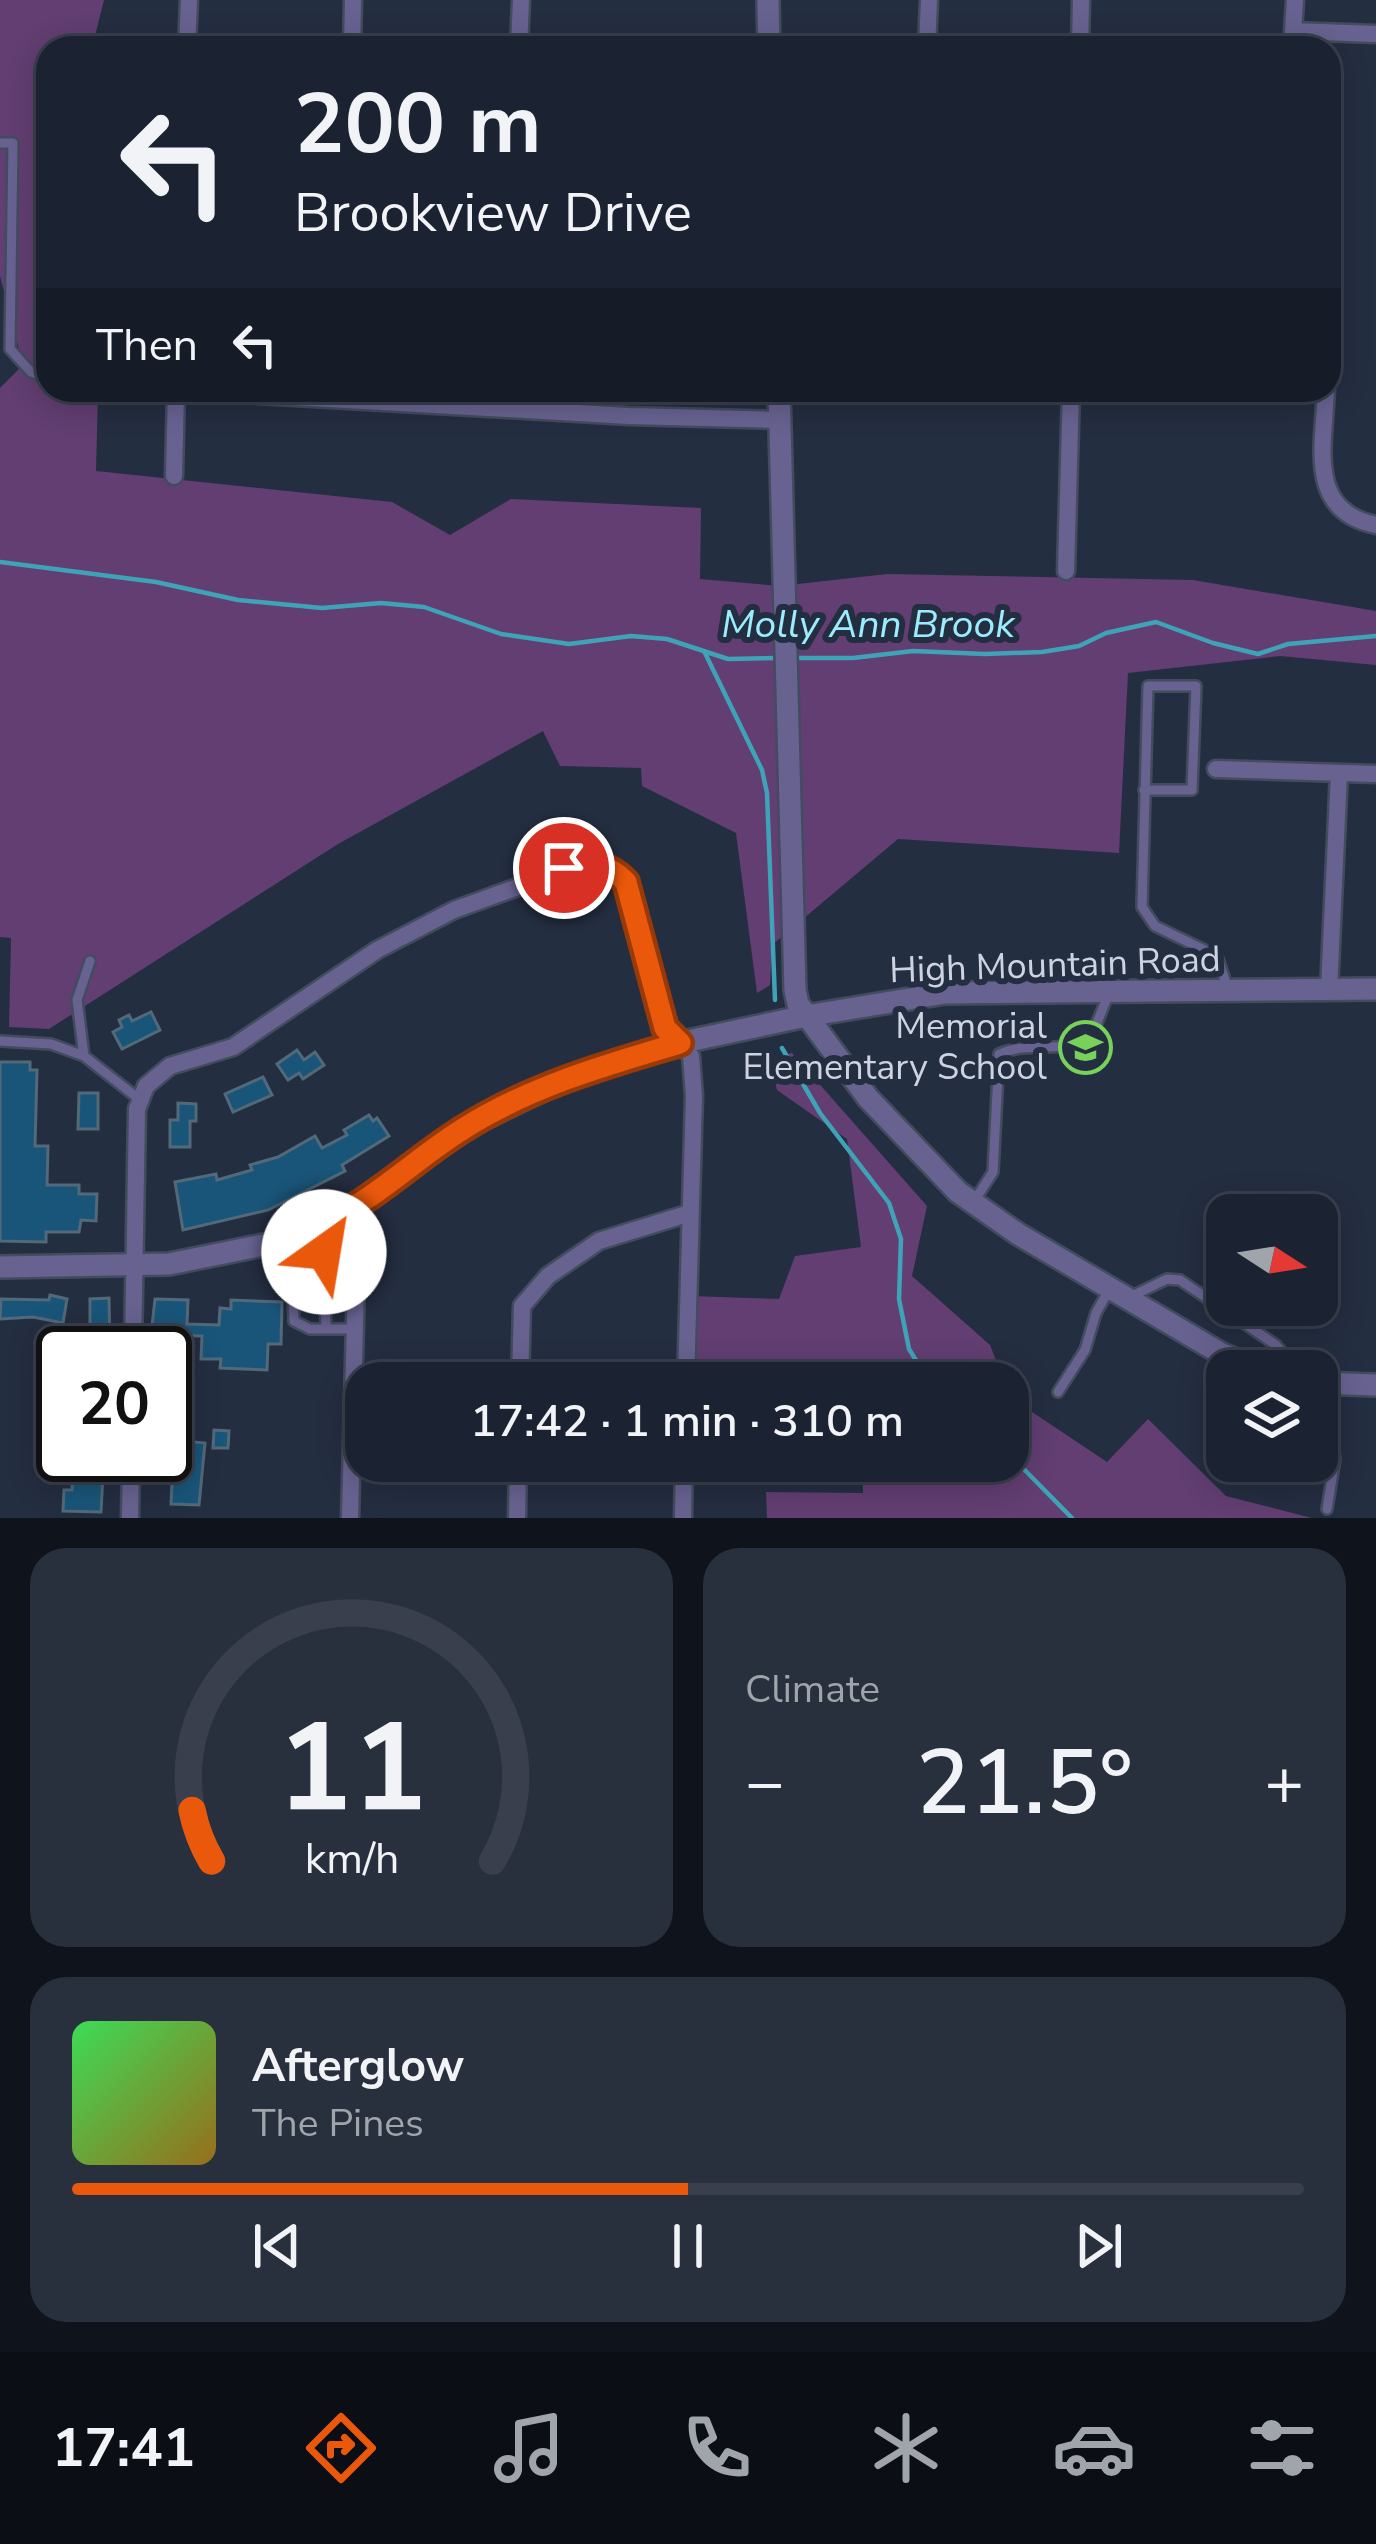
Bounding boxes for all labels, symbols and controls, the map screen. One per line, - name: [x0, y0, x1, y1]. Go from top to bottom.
- text: 200 m: [294, 67, 542, 182]
- icon: left: [96, 84, 252, 240]
- text: Brookview Drive: [294, 176, 692, 250]
- icon: left: [222, 312, 288, 378]
- text: Then: [96, 315, 198, 376]
- water label: Molly Ann Brook: [721, 598, 1016, 651]
- pin: [513, 817, 615, 919]
- icon: arrive: [531, 835, 597, 901]
- street label: High Mountain Road: [889, 935, 1221, 995]
- place label: Memorial Elementary School: [743, 1002, 1047, 1092]
- school or university icon: Memorial Elementary School: [1058, 1019, 1114, 1075]
- position arrow: [261, 1189, 387, 1315]
- north arrow: [1206, 1194, 1338, 1326]
- map controls: [1206, 1194, 1338, 1482]
- speed limit sign: 20: [36, 1326, 192, 1482]
- button: layers: [1206, 1350, 1338, 1482]
- text: 17:42 · 1 min · 310 m: [470, 1391, 904, 1452]
- text: Climate: [745, 1663, 880, 1716]
- text: 11: [277, 1684, 426, 1854]
- text: 21.5°: [916, 1722, 1133, 1845]
- text: −: [745, 1738, 785, 1828]
- text: +: [1264, 1738, 1304, 1828]
- text: km/h: [304, 1829, 399, 1887]
- text: Afterglow: [252, 2036, 464, 2097]
- text: The Pines: [252, 2097, 424, 2150]
- icon: previous: [244, 2213, 310, 2279]
- icon: pause: [655, 2213, 721, 2279]
- icon: next: [1066, 2213, 1132, 2279]
- icon: directions: [299, 2406, 383, 2490]
- icon: music: [487, 2406, 571, 2490]
- icon: phone: [675, 2406, 759, 2490]
- icon: climate: [864, 2406, 948, 2490]
- icon: car: [1052, 2406, 1136, 2490]
- icon: filters: [1240, 2406, 1324, 2490]
- text: 17:41: [52, 2411, 195, 2485]

